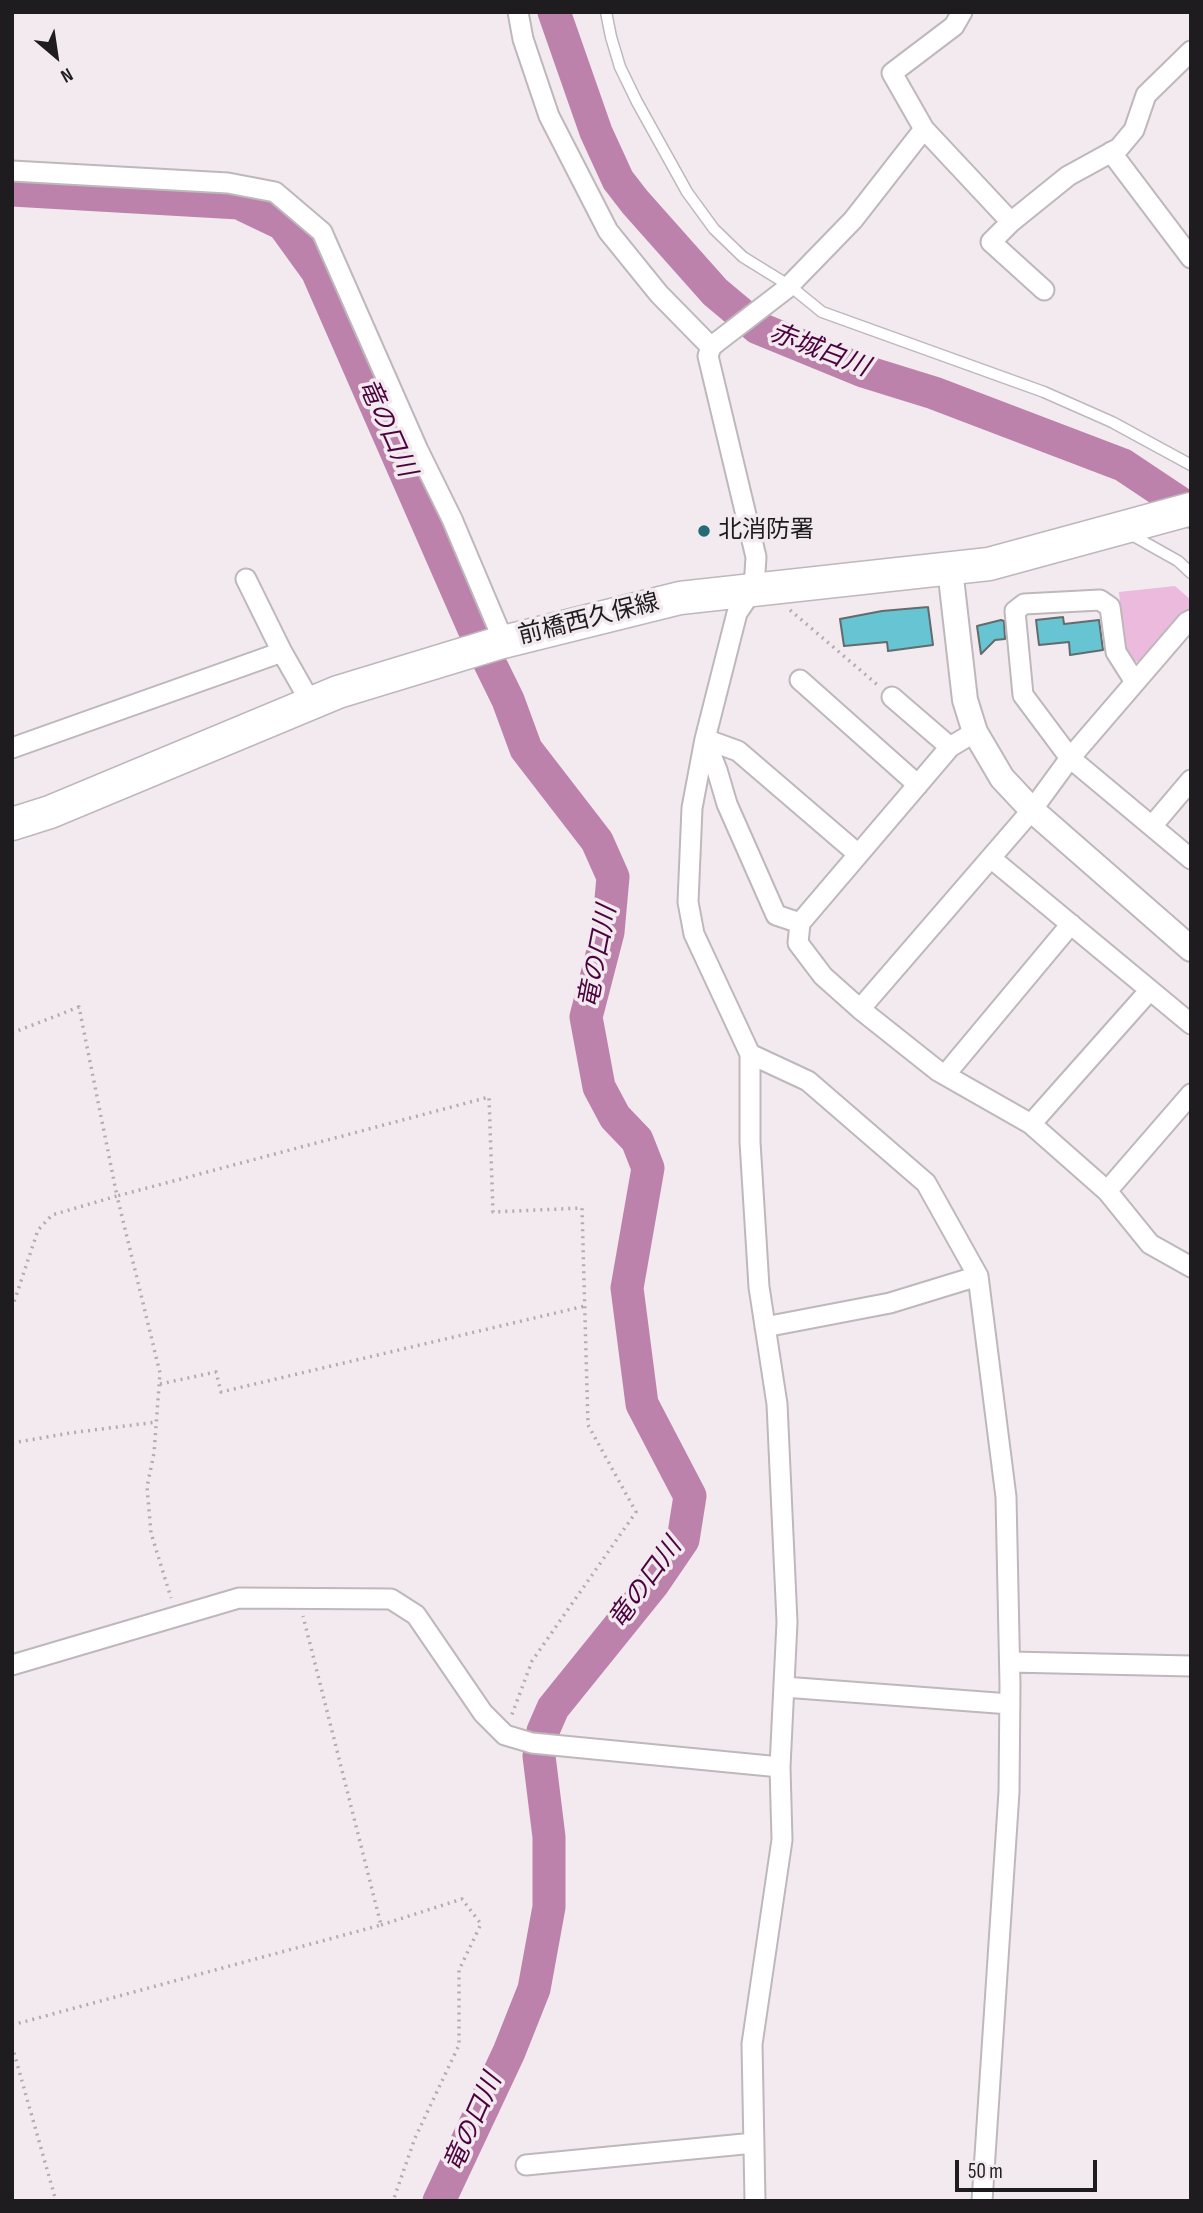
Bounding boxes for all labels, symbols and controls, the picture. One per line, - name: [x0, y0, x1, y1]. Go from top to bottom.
- north arrow: [21, 21, 91, 91]
- text: N: [56, 62, 76, 87]
- water label: 赤城白川: [765, 318, 873, 384]
- water label: 竜の口川: [351, 374, 421, 482]
- place label: 北消防署: [718, 517, 814, 545]
- marker: 北消防署: [696, 523, 712, 539]
- street label: 前橋西久保線: [516, 589, 662, 651]
- water label: 竜の口川: [574, 903, 624, 1011]
- water label: 竜の口川: [603, 1533, 689, 1635]
- water label: 竜の口川: [439, 2069, 509, 2177]
- scale bar: [958, 2146, 1100, 2190]
- text: 50 m: [968, 2159, 1003, 2184]

